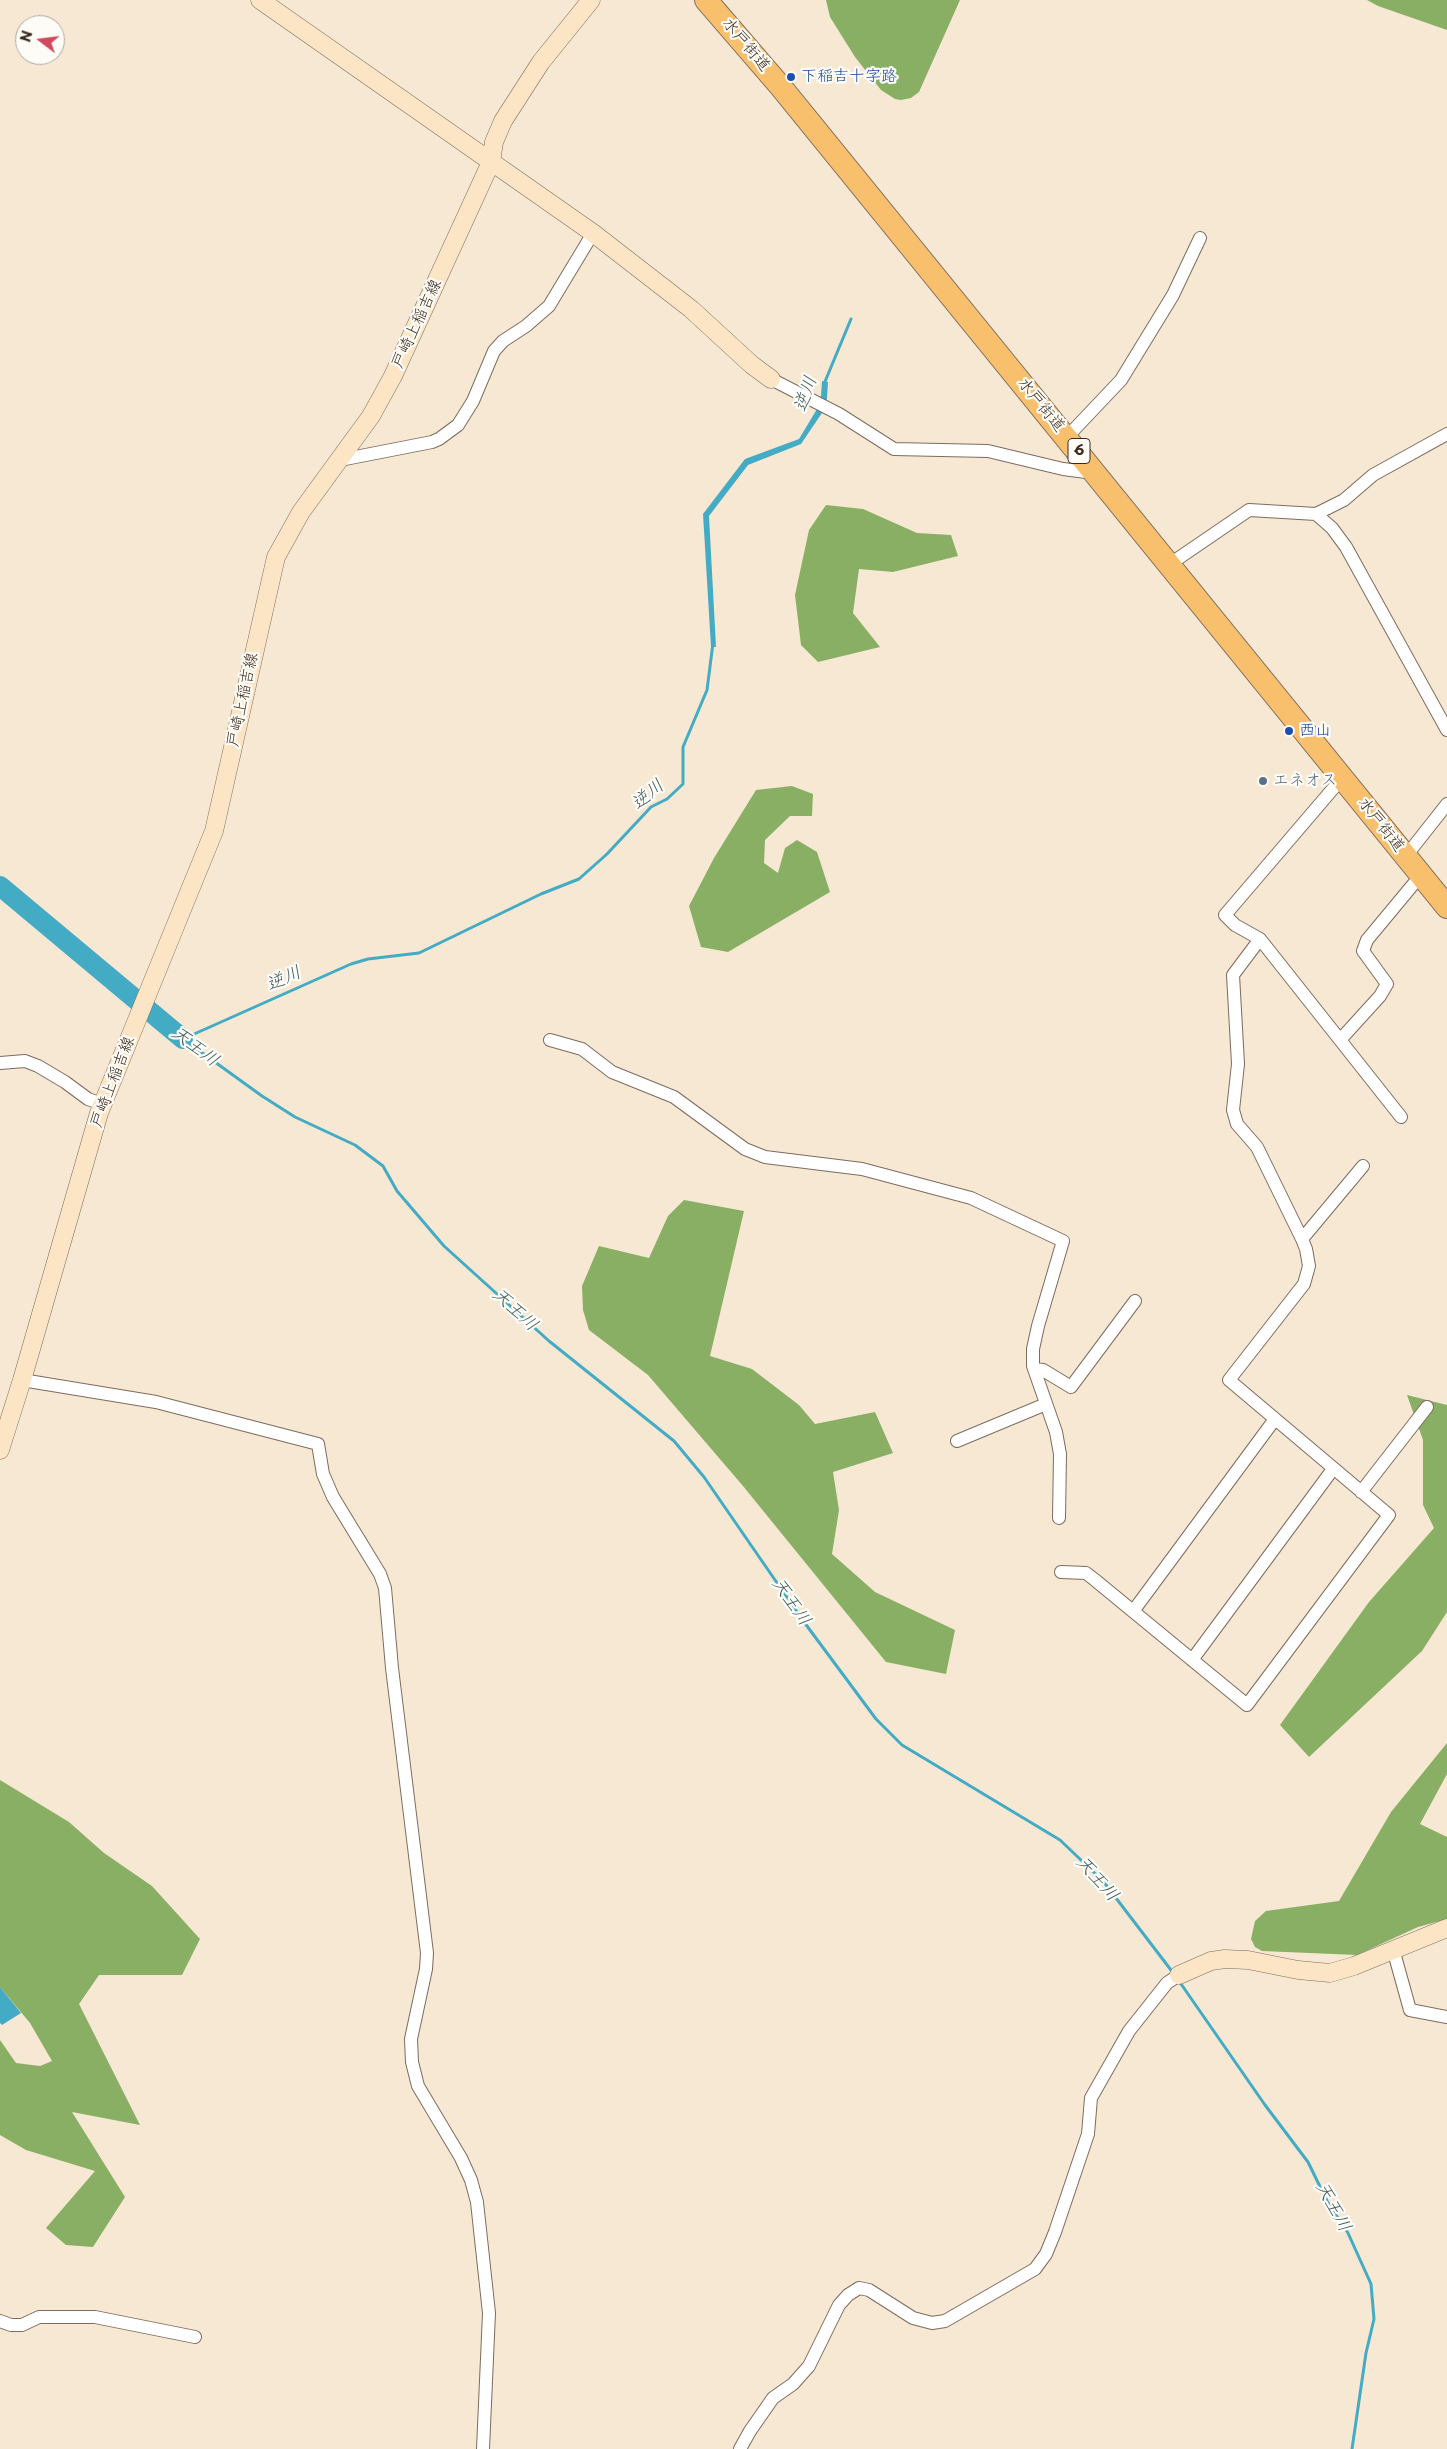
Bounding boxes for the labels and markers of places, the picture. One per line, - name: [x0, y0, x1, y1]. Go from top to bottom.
- place label: 下稲吉十字路: [801, 67, 897, 87]
- marker: 下稲吉十字路: [785, 71, 797, 83]
- place label: 西山: [1299, 721, 1331, 741]
- marker: 西山: [1283, 725, 1295, 737]
- place label: エネオス: [1273, 771, 1337, 791]
- marker: エネオス: [1257, 775, 1269, 787]

